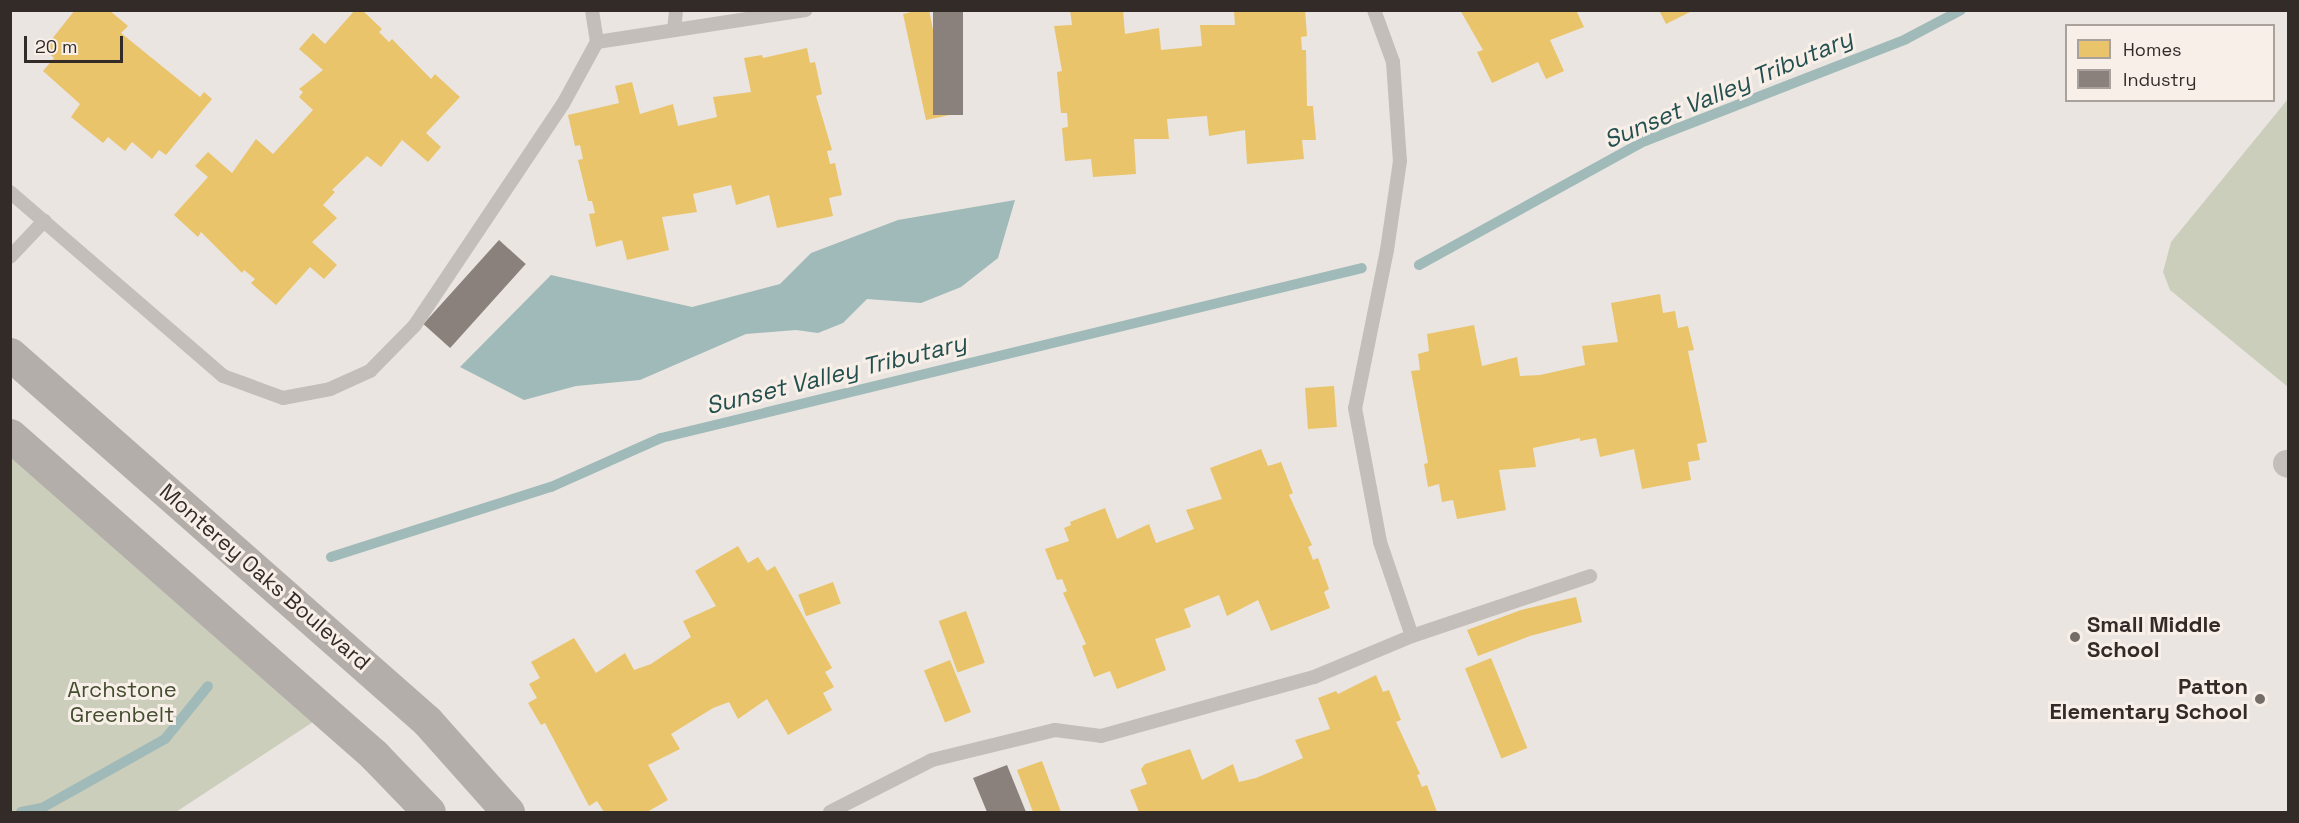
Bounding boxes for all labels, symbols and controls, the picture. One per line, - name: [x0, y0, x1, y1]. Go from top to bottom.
- water label: Sunset Valley Tributary: [1599, 23, 1857, 155]
- scale bar: [27, 24, 126, 62]
- legend: [2065, 24, 2275, 102]
- text: 20 m: [35, 35, 78, 58]
- text: Homes: [2123, 38, 2182, 61]
- text: Industry: [2123, 68, 2196, 91]
- water label: Sunset Valley Tributary: [702, 328, 970, 420]
- street label: Monterey Oaks Boulevard: [154, 478, 376, 676]
- place label: Small Middle School: [2087, 611, 2221, 662]
- marker: Small Middle School: [2068, 630, 2082, 644]
- place label: Patton Elementary School: [2049, 673, 2248, 724]
- park label: Archstone Greenbelt: [67, 676, 177, 728]
- marker: Patton Elementary School: [2253, 692, 2267, 706]

